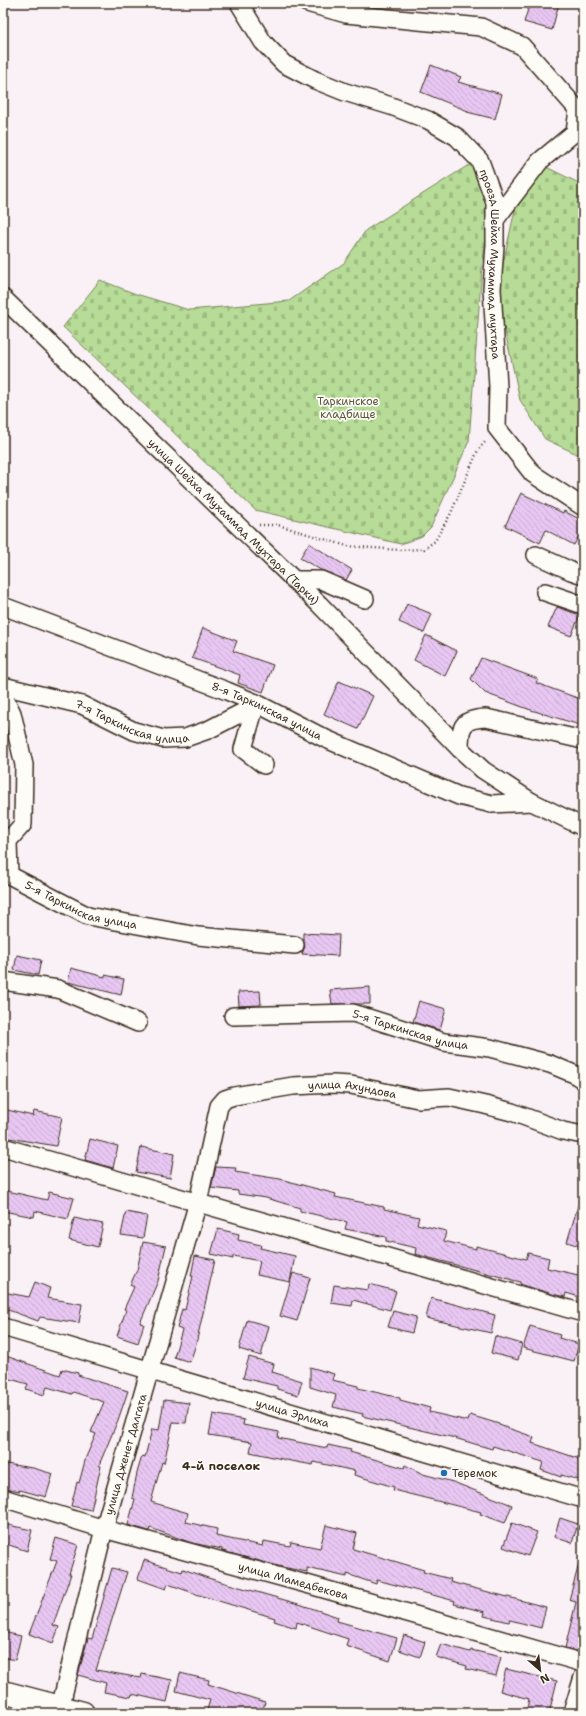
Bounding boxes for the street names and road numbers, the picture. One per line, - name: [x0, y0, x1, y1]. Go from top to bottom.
- street label: проезд Шейха Мухаммад мухтара: [476, 167, 503, 360]
- street label: улица Шейха Мухаммад Мухтара (Тарки): [144, 435, 322, 608]
- street label: 8-я Таркинская улица: [209, 679, 325, 744]
- street label: 7-я Таркинская улица: [74, 697, 191, 747]
- street label: 5-я Таркинская улица: [22, 877, 138, 933]
- street label: 5-я Таркинская улица: [351, 1006, 469, 1053]
- street label: улица Ахундова: [308, 1077, 398, 1102]
- street label: улица Дженет Далгата: [101, 1392, 151, 1517]
- street label: улица Эрлиха: [254, 1395, 331, 1431]
- street label: улица Мамедбекова: [237, 1559, 350, 1604]

